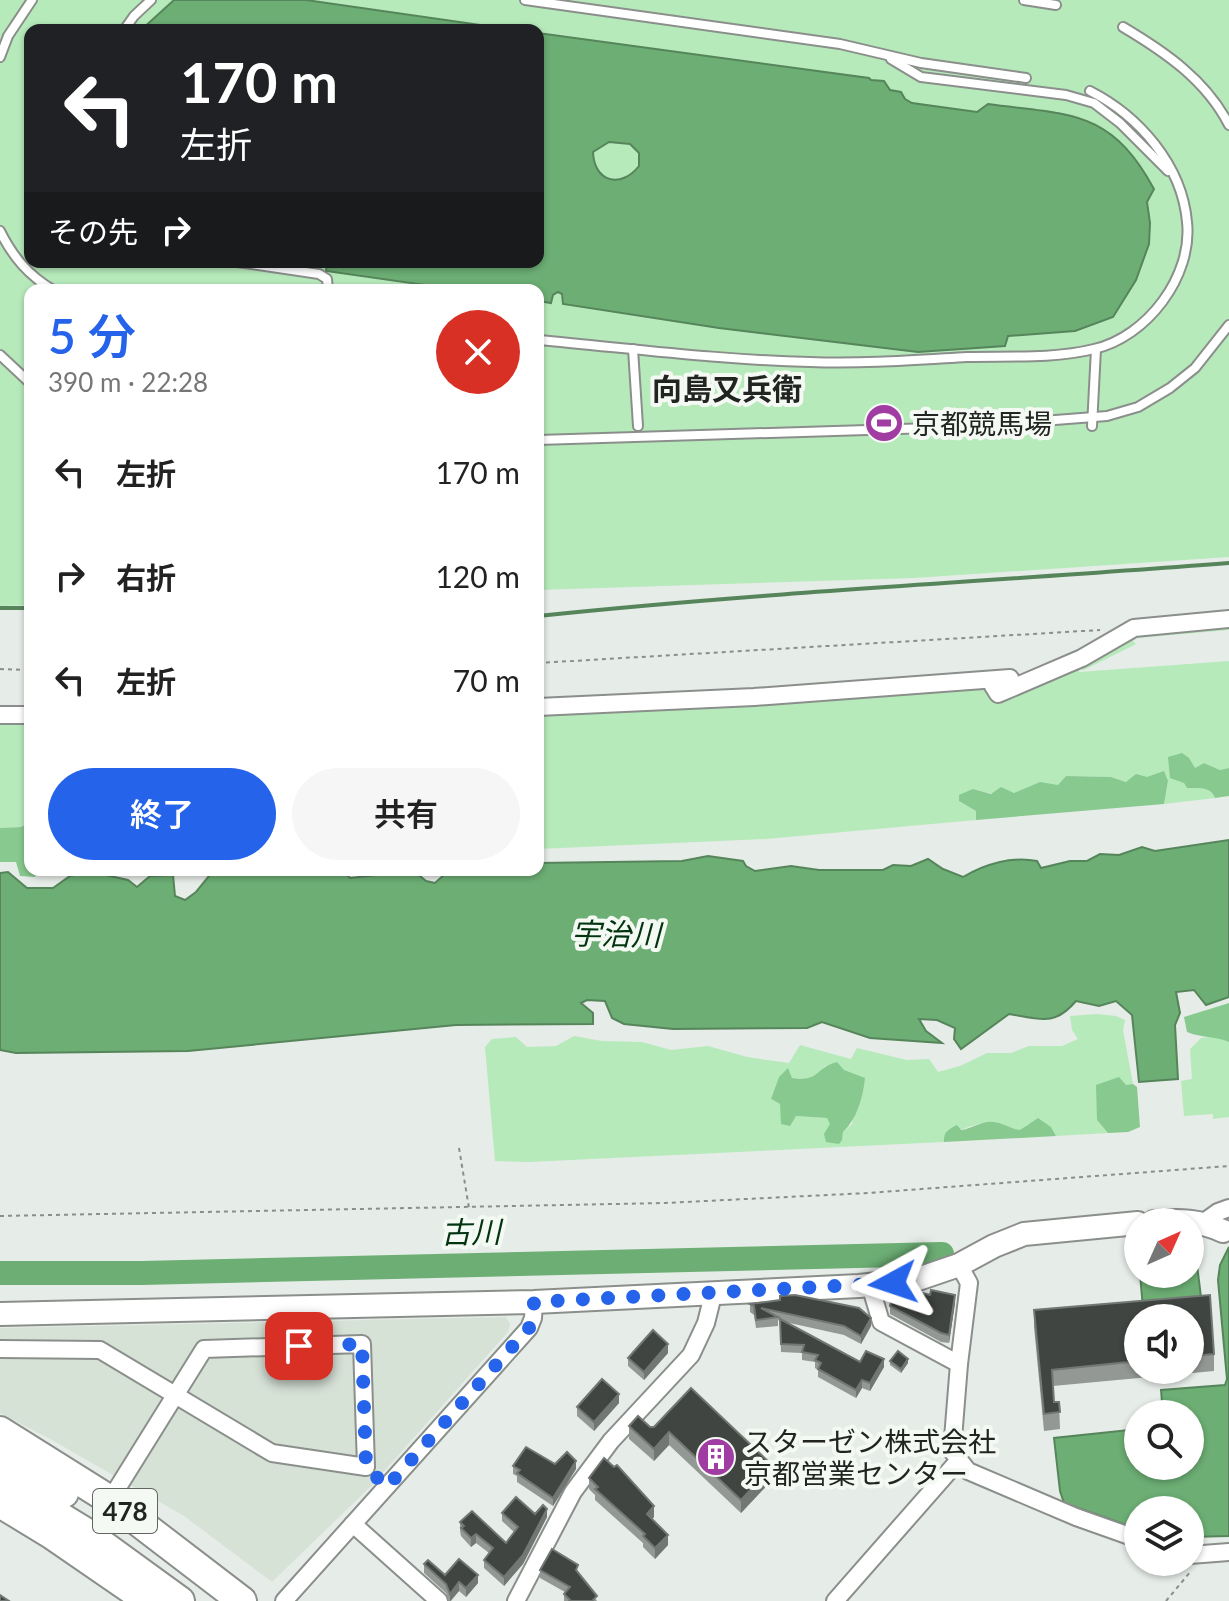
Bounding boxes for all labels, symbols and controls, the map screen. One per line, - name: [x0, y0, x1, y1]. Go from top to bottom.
- text: 170 m: [180, 48, 338, 115]
- icon: left: [48, 56, 152, 160]
- text: 左折: [180, 122, 252, 166]
- icon: right: [154, 208, 198, 252]
- text: その先: [48, 213, 138, 249]
- text: 5 分: [48, 307, 136, 364]
- button: close: [436, 310, 520, 394]
- text: 390 m · 22:28: [48, 366, 208, 398]
- district label: 向島又兵衛: [652, 370, 802, 406]
- sports icon: 京都競馬場: [863, 402, 905, 444]
- place label: 京都競馬場: [912, 406, 1052, 440]
- icon: left: [48, 450, 92, 494]
- text: 170 m: [435, 454, 520, 490]
- text: 左折: [116, 455, 176, 491]
- icon: right: [48, 554, 92, 598]
- text: 120 m: [435, 558, 520, 594]
- text: 右折: [116, 559, 176, 595]
- icon: left: [48, 658, 92, 702]
- text: 70 m: [453, 662, 520, 698]
- text: 左折: [116, 663, 176, 699]
- button: 終了: [48, 768, 276, 860]
- button: 共有: [292, 768, 520, 860]
- water label: 宇治川: [571, 914, 664, 952]
- north arrow: [1124, 1208, 1204, 1288]
- map controls: [1124, 1208, 1204, 1576]
- water label: 古川: [441, 1212, 504, 1250]
- position arrow: [851, 1241, 935, 1325]
- button: sound: [1124, 1304, 1204, 1384]
- pin: [265, 1312, 333, 1380]
- icon: arrive: [277, 1324, 321, 1368]
- button: search: [1124, 1400, 1204, 1480]
- place label: スターゼン株式会社 京都営業センター: [744, 1424, 996, 1490]
- building icon: スターゼン株式会社 京都営業センター: [695, 1436, 737, 1478]
- road number: 478: [93, 1489, 157, 1533]
- button: layers: [1124, 1496, 1204, 1576]

